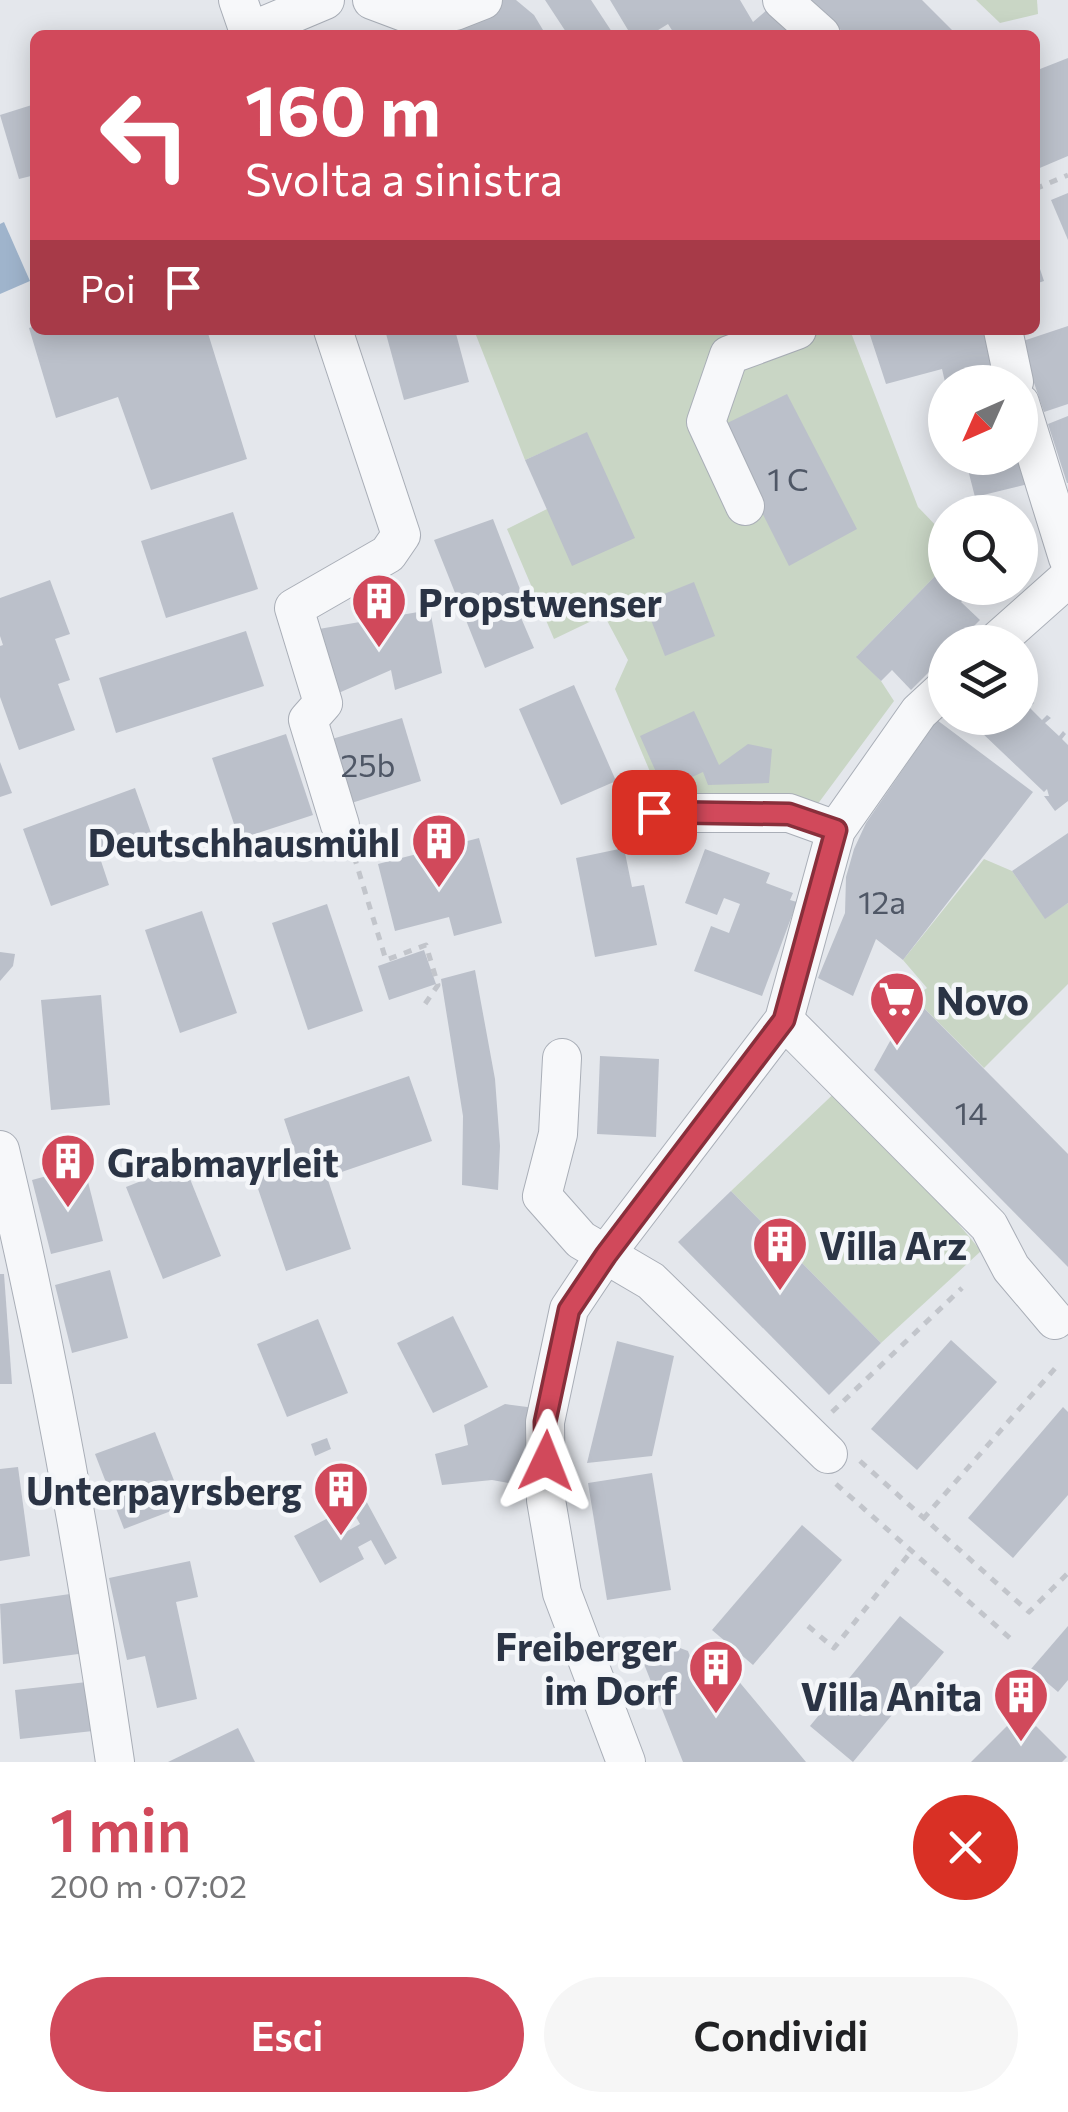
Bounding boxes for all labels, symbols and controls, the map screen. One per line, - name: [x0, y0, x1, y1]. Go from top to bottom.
- text: 160 m: [245, 65, 441, 150]
- icon: left: [80, 70, 210, 200]
- text: Svolta a sinistra: [245, 150, 563, 205]
- icon: arrive: [156, 260, 211, 315]
- text: Poi: [80, 264, 136, 311]
- north arrow: [928, 365, 1038, 475]
- map controls: [928, 365, 1038, 735]
- house number: 1 C: [767, 458, 809, 498]
- button: search: [928, 495, 1038, 605]
- building icon: Propstwenser: [349, 571, 409, 650]
- place label: Propstwenser: [418, 578, 663, 625]
- button: layers: [928, 625, 1038, 735]
- house number: 25b: [340, 744, 396, 784]
- pin: [612, 770, 697, 855]
- icon: arrive: [627, 785, 682, 840]
- building icon: Deutschhausmühl: [409, 811, 469, 890]
- place label: Deutschhausmühl: [88, 818, 400, 865]
- house number: 12a: [858, 881, 906, 921]
- supermarket icon: Novo: [867, 969, 927, 1048]
- place label: Novo: [936, 976, 1029, 1023]
- house number: 14: [955, 1092, 987, 1132]
- building icon: Grabmayrleit: [38, 1131, 98, 1210]
- place label: Grabmayrleit: [107, 1138, 339, 1185]
- building icon: Villa Arz: [750, 1214, 810, 1293]
- place label: Villa Arz: [819, 1221, 967, 1268]
- position arrow: [494, 1409, 598, 1513]
- building icon: Unterpayrsberg: [311, 1459, 371, 1538]
- place label: Unterpayrsberg: [26, 1466, 302, 1513]
- place label: Freiberger im Dorf: [495, 1622, 677, 1713]
- building icon: Freiberger im Dorf: [686, 1637, 746, 1716]
- building icon: Villa Anita: [991, 1665, 1051, 1744]
- place label: Villa Anita: [800, 1672, 982, 1719]
- text: 1 min: [50, 1791, 191, 1864]
- button: close: [913, 1795, 1018, 1900]
- text: 200 m · 07:02: [50, 1865, 247, 1905]
- button: Esci: [50, 1977, 524, 2092]
- button: Condividi: [544, 1977, 1018, 2092]

